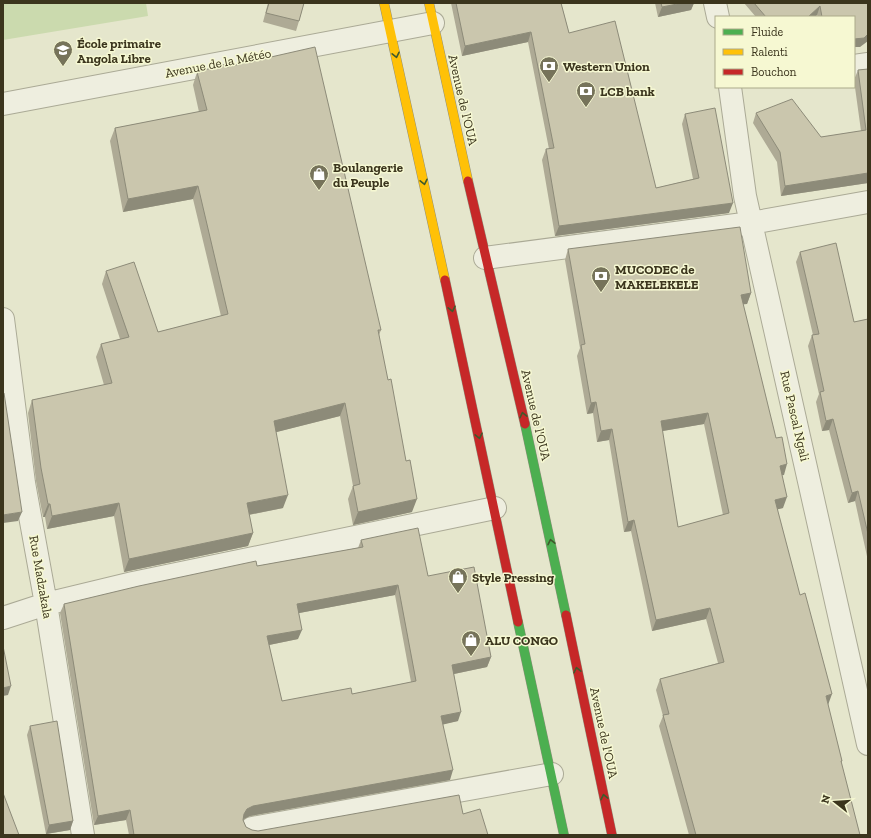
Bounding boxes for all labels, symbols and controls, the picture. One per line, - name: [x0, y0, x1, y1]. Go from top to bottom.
- legend: [715, 16, 855, 88]
- text: Fluide: [751, 25, 784, 39]
- place label: École primaire Angola Libre: [77, 36, 162, 66]
- school or university icon: École primaire Angola Libre: [52, 39, 74, 67]
- street label: Avenue de la Météo: [164, 45, 273, 81]
- text: Ralenti: [751, 45, 788, 59]
- one-way arrow: [391, 52, 399, 58]
- street label: Avenue de l'OUA: [445, 53, 481, 147]
- bank icon: Western Union: [538, 55, 560, 83]
- place label: Western Union: [563, 59, 650, 74]
- text: Bouchon: [751, 65, 797, 79]
- bank icon: LCB bank: [575, 80, 597, 108]
- place label: LCB bank: [600, 84, 655, 99]
- place label: Boulangerie du Peuple: [333, 160, 404, 190]
- shop icon: Boulangerie du Peuple: [308, 163, 330, 191]
- one-way arrow: [419, 178, 427, 185]
- place label: MUCODEC de MAKELEKELE: [615, 262, 699, 292]
- bank icon: MUCODEC de MAKELEKELE: [590, 265, 612, 293]
- one-way arrow: [447, 305, 455, 312]
- street label: Avenue de l'OUA: [518, 368, 554, 462]
- street label: Rue Pascal Ngali: [777, 369, 813, 463]
- one-way arrow: [519, 412, 527, 419]
- one-way arrow: [475, 433, 483, 439]
- street label: Rue Madzakala: [26, 534, 56, 620]
- one-way arrow: [547, 539, 556, 545]
- shop icon: Style Pressing: [447, 566, 469, 594]
- place label: Style Pressing: [472, 570, 555, 585]
- shop icon: ALU CONGO: [460, 629, 482, 657]
- place label: ALU CONGO: [485, 633, 558, 648]
- one-way arrow: [574, 666, 582, 673]
- street label: Avenue de l'OUA: [587, 686, 621, 780]
- north arrow: [815, 782, 855, 822]
- text: N: [818, 793, 834, 805]
- one-way arrow: [600, 794, 608, 800]

